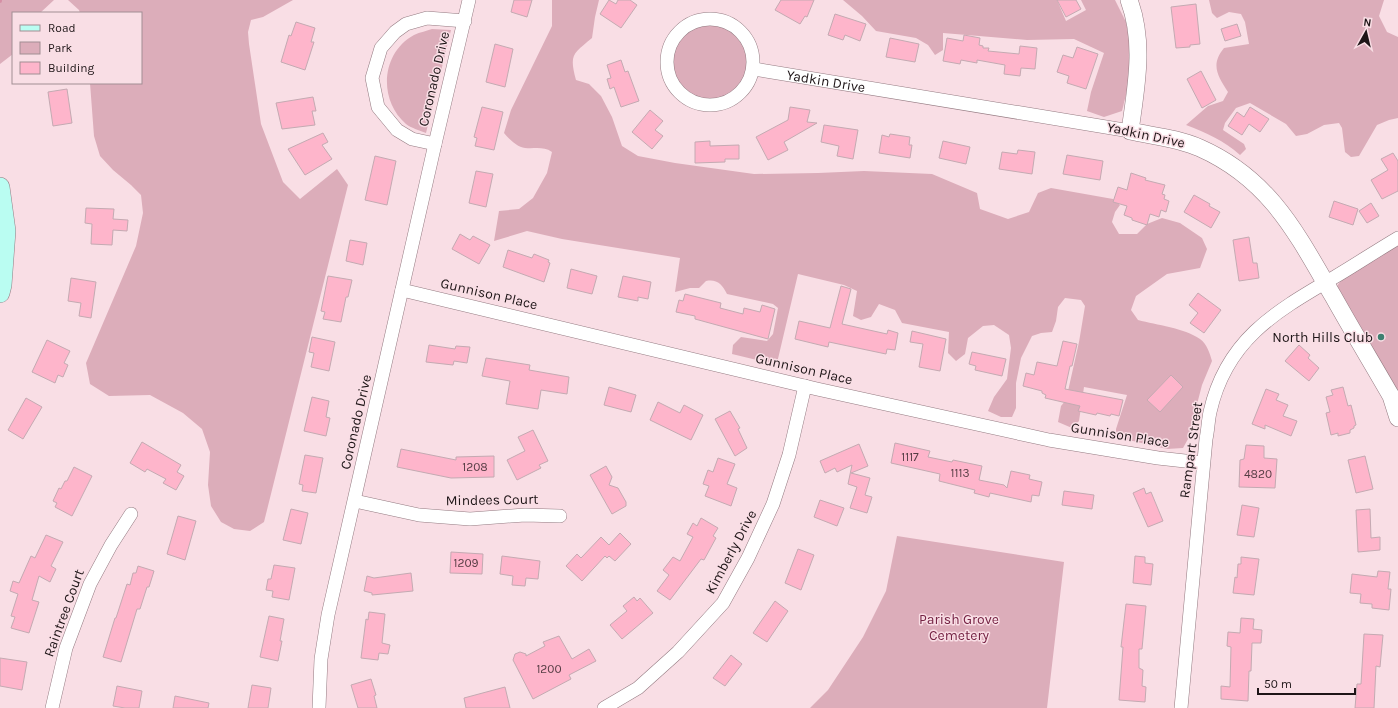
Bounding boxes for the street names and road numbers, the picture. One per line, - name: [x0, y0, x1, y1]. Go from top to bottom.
- street label: Coronado Drive: [415, 30, 453, 128]
- street label: Yadkin Drive: [785, 66, 867, 96]
- street label: Yadkin Drive: [1105, 118, 1187, 152]
- street label: Gunnison Place: [439, 275, 539, 313]
- street label: Gunnison Place: [754, 350, 854, 388]
- street label: Coronado Drive: [337, 373, 375, 471]
- street label: Rampart Street: [1176, 401, 1206, 499]
- street label: Gunnison Place: [1070, 419, 1170, 451]
- street label: Mindees Court: [445, 491, 539, 509]
- street label: Kimberly Drive: [702, 507, 760, 597]
- street label: Raintree Court: [40, 567, 88, 659]

